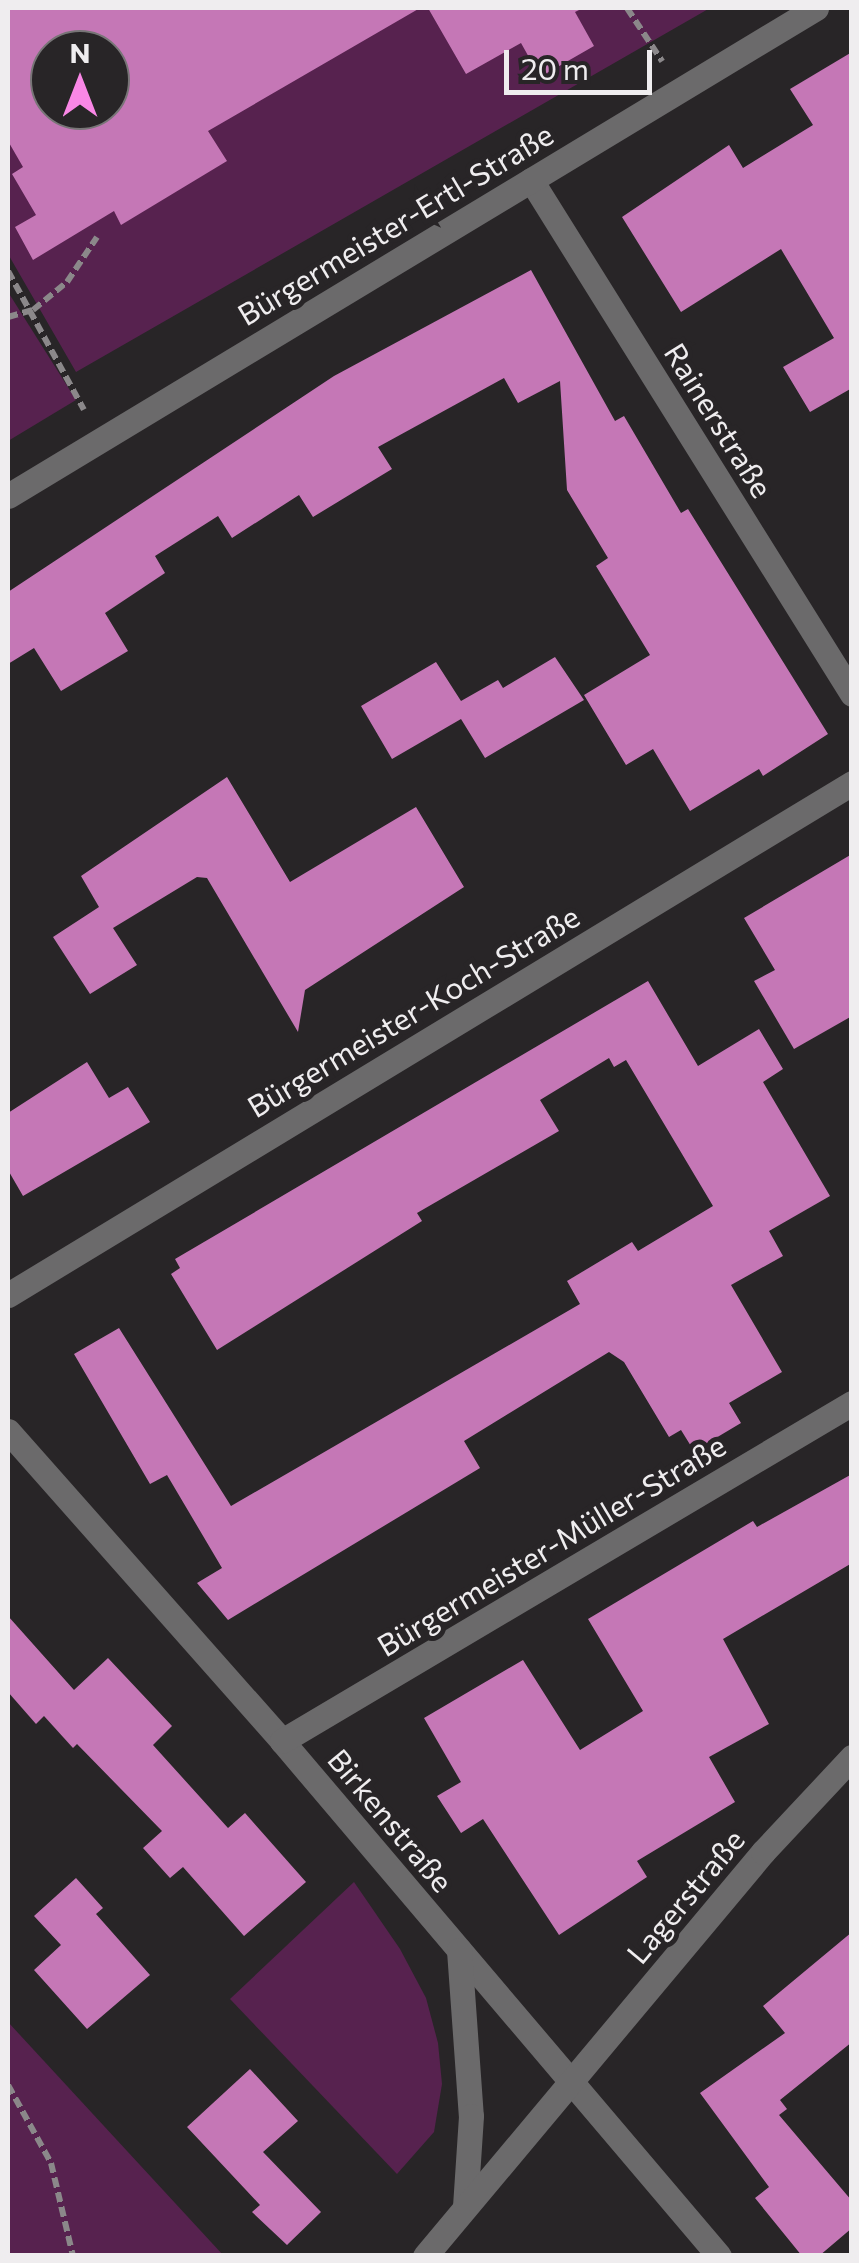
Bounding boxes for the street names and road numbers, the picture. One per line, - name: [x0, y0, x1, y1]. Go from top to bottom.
- street label: Bürgermeister-Ertl-Straße: [231, 116, 559, 332]
- street label: Rainerstraße: [657, 336, 781, 504]
- street label: Bürgermeister-Koch-Straße: [241, 898, 585, 1124]
- street label: Bürgermeister-Müller-Straße: [370, 1427, 732, 1663]
- street label: Birkenstraße: [321, 1741, 461, 1899]
- street label: Lagerstraße: [619, 1822, 751, 1970]

